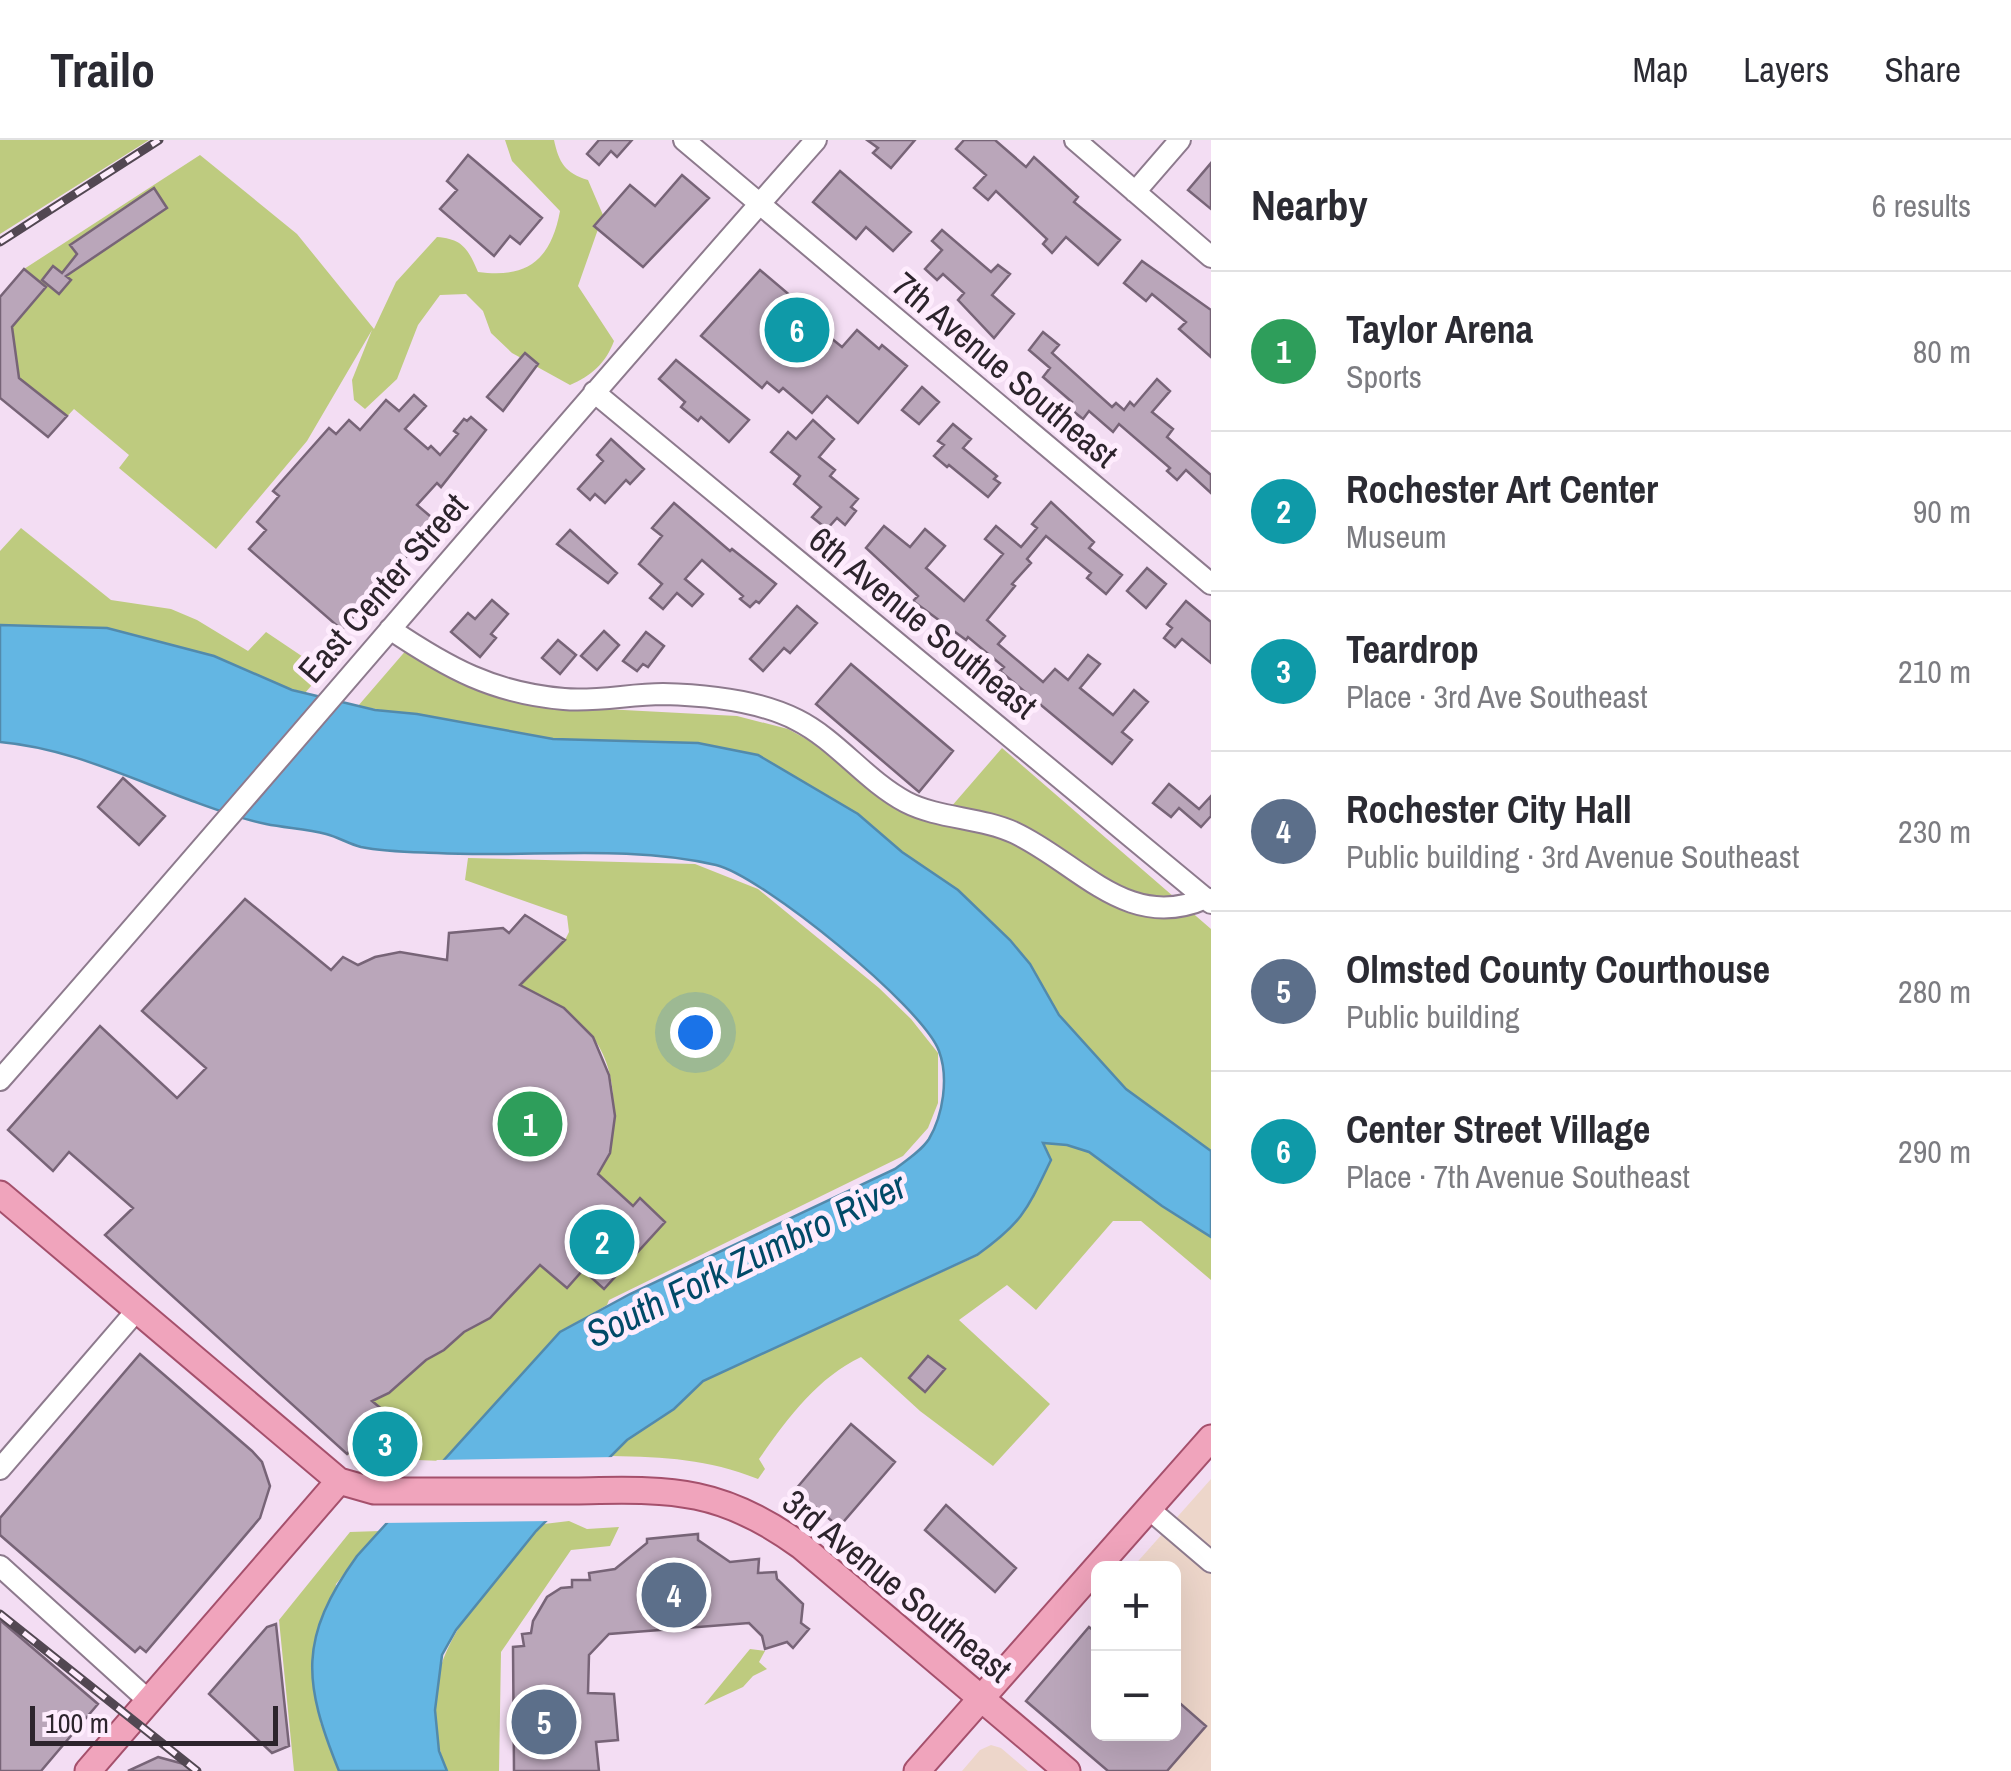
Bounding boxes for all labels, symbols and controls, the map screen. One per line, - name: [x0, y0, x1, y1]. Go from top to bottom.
- text: Trailo: [50, 37, 155, 102]
- text: Map: [1632, 46, 1688, 93]
- text: Layers: [1743, 46, 1829, 93]
- text: Share: [1884, 46, 1961, 93]
- text: Nearby: [1251, 177, 1368, 233]
- text: 6 results: [1872, 184, 1971, 227]
- street label: 7th Avenue Southeast: [883, 261, 1128, 478]
- pin: 6: [764, 292, 830, 368]
- text: Taylor Arena: [1346, 304, 1533, 355]
- text: 1: [1276, 330, 1291, 373]
- text: 80 m: [1913, 330, 1971, 373]
- text: Sports: [1346, 355, 1422, 398]
- text: Rochester Art Center: [1346, 464, 1658, 515]
- street label: East Center Street: [287, 483, 478, 692]
- text: 2: [1276, 490, 1291, 533]
- text: 90 m: [1913, 490, 1971, 533]
- text: Museum: [1346, 515, 1447, 558]
- street label: 6th Avenue Southeast: [800, 516, 1047, 729]
- text: Teardrop: [1346, 624, 1479, 675]
- text: 3: [1276, 650, 1291, 693]
- text: 210 m: [1898, 650, 1971, 693]
- text: Place · 3rd Ave Southeast: [1346, 675, 1648, 718]
- text: Rochester City Hall: [1346, 784, 1632, 835]
- text: 4: [1276, 810, 1291, 853]
- text: 230 m: [1898, 810, 1971, 853]
- text: Public building · 3rd Avenue Southeast: [1346, 835, 1799, 878]
- text: Olmsted County Courthouse: [1346, 944, 1770, 995]
- text: 5: [1276, 970, 1291, 1013]
- text: 280 m: [1898, 970, 1971, 1013]
- text: Public building: [1346, 995, 1520, 1038]
- your location: [670, 1007, 721, 1058]
- pin: 1: [498, 1086, 562, 1162]
- text: Center Street Village: [1346, 1104, 1650, 1155]
- text: 6: [1276, 1130, 1291, 1173]
- text: 290 m: [1898, 1130, 1971, 1173]
- text: Place · 7th Avenue Southeast: [1346, 1155, 1690, 1198]
- water label: South Fork Zumbro River: [577, 1159, 916, 1359]
- pin: 2: [570, 1204, 634, 1280]
- pin: 3: [352, 1406, 418, 1482]
- street label: 3rd Avenue Southeast: [773, 1479, 1022, 1693]
- pin: 4: [642, 1558, 706, 1632]
- map controls: [1091, 1561, 1181, 1741]
- button: +: [1091, 1561, 1181, 1651]
- button: −: [1091, 1651, 1181, 1741]
- pin: 5: [512, 1684, 576, 1760]
- scale bar: [30, 1701, 278, 1746]
- text: 100 m: [45, 1704, 109, 1742]

